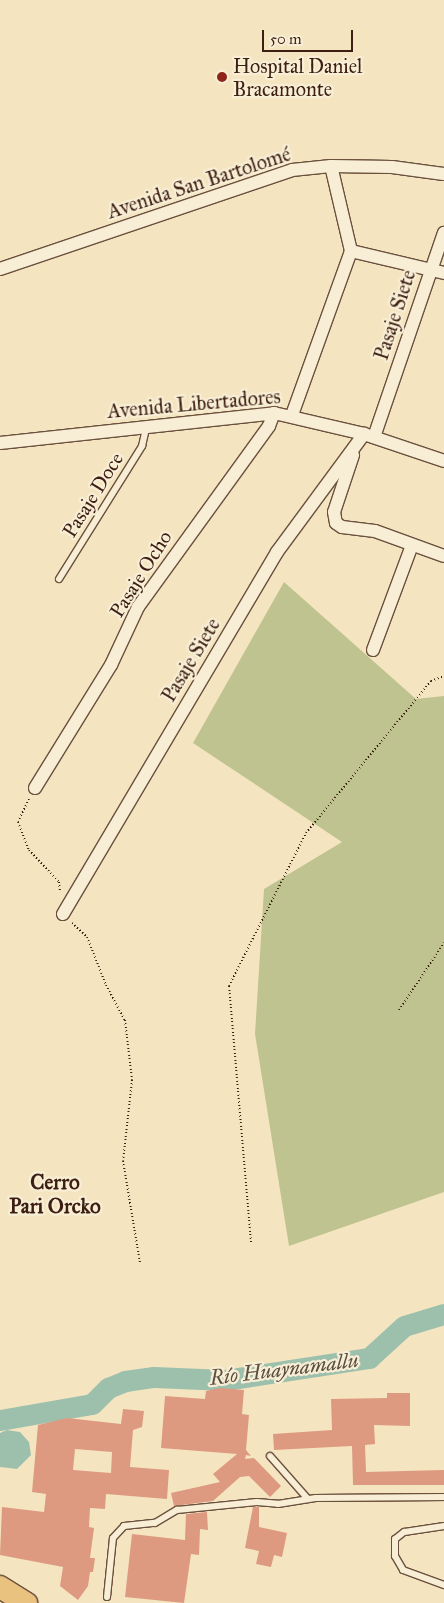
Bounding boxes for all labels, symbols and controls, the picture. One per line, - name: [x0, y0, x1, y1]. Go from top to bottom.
- scale bar: [264, 20, 355, 52]
- text: 50 m: [270, 30, 302, 48]
- place label: Hospital Daniel Bracamonte: [233, 54, 362, 101]
- marker: Hospital Daniel Bracamonte: [215, 70, 229, 84]
- street label: Avenida San Bartolomé: [104, 142, 294, 224]
- street label: Pasaje Siete: [369, 267, 421, 363]
- street label: Avenida Libertadores: [106, 384, 282, 424]
- street label: Pasaje Doce: [58, 448, 128, 542]
- street label: Pasaje Ocho: [105, 526, 177, 622]
- street label: Pasaje Siete: [157, 614, 225, 706]
- district label: Cerro Pari Orcko: [9, 1169, 101, 1219]
- water label: Río Huaynamallu: [208, 1347, 360, 1391]

